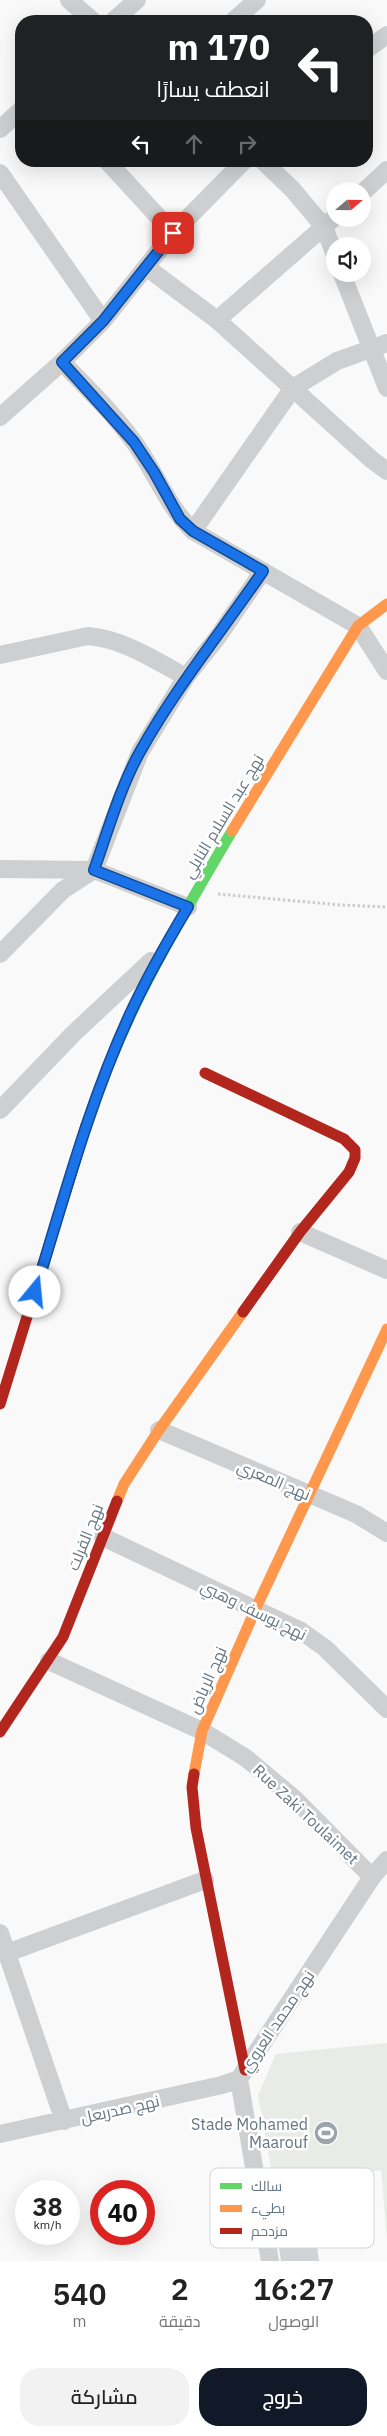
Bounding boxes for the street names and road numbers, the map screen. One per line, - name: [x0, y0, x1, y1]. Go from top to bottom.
- street label: نهج عبد السلام النابلي: [178, 750, 271, 884]
- street label: نهج المعري: [233, 1456, 314, 1508]
- street label: نهج الفرلت: [63, 1501, 109, 1574]
- street label: نهج يوسف وهبي: [196, 1576, 310, 1648]
- street label: نهج الرياض: [183, 1643, 233, 1718]
- street label: Rue Zaki Toulaimet: [249, 1760, 363, 1868]
- street label: نهج محمد العروي: [236, 1966, 322, 2078]
- street label: نهج صدربعل: [79, 2090, 162, 2130]

